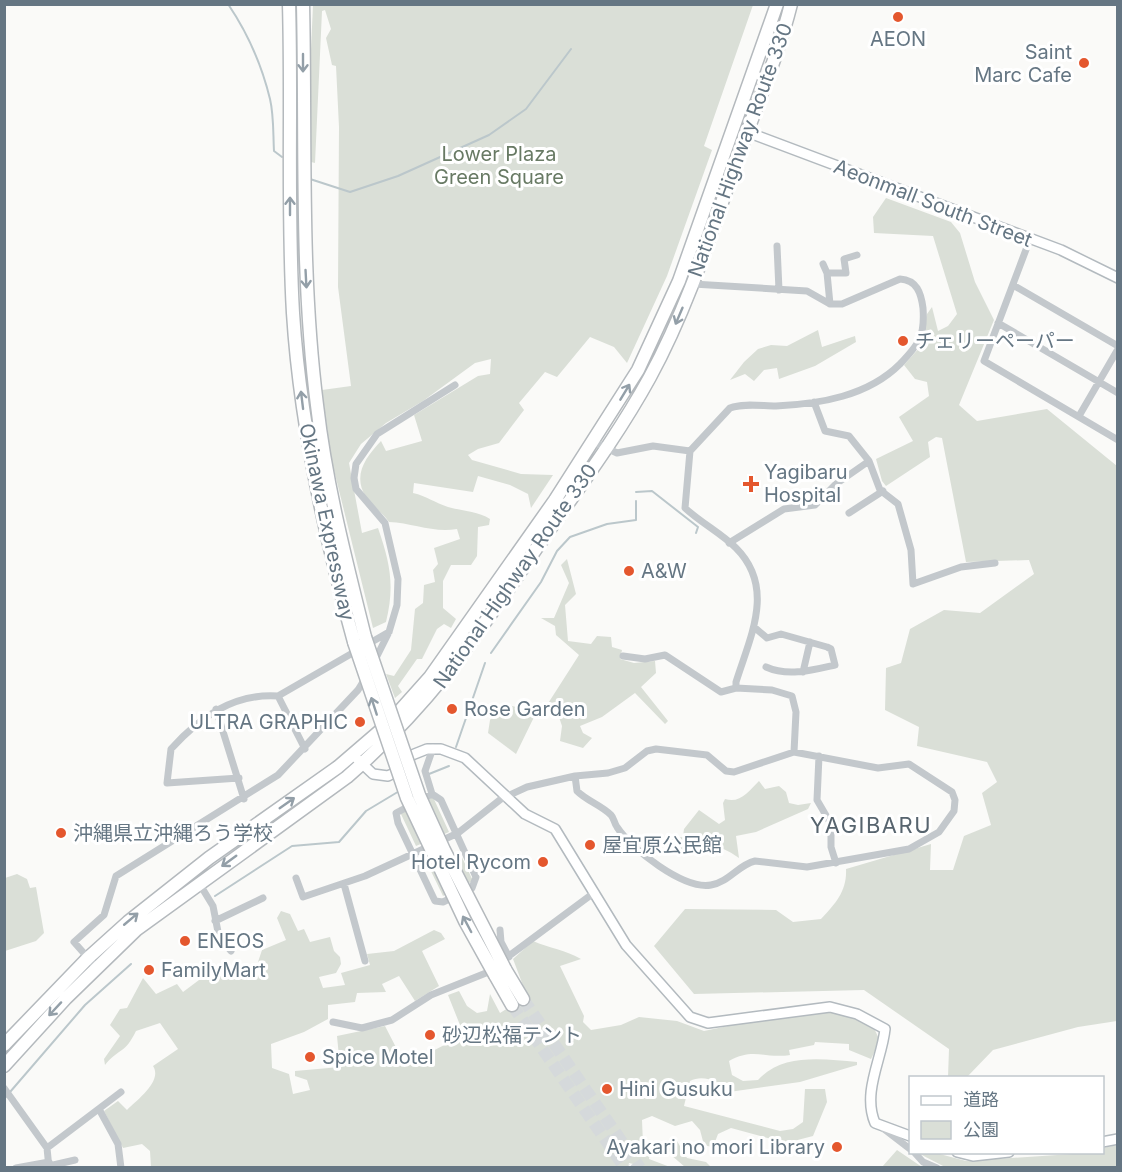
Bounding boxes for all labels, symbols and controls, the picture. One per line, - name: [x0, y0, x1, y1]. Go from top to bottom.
- marker: AEON: [891, 10, 905, 24]
- street label: National Highway Route 330: [683, 20, 797, 280]
- place label: AEON: [870, 27, 926, 51]
- place label: Saint Marc Cafe: [974, 40, 1072, 87]
- one-way arrow: [297, 52, 309, 72]
- marker: Saint Marc Cafe: [1077, 56, 1091, 70]
- park label: Lower Plaza Green Square: [434, 142, 564, 189]
- street label: Aeonmall South Street: [830, 154, 1036, 252]
- one-way arrow: [284, 196, 296, 216]
- one-way arrow: [300, 268, 311, 288]
- one-way arrow: [673, 307, 684, 325]
- place label: チェリーペーパー: [915, 329, 1075, 353]
- marker: チェリーペーパー: [896, 334, 910, 348]
- one-way arrow: [619, 384, 631, 401]
- one-way arrow: [296, 391, 307, 411]
- street label: Okinawa Expressway: [294, 421, 360, 623]
- street label: National Highway Route 330: [428, 459, 602, 693]
- place label: Yagibaru Hospital: [764, 460, 848, 507]
- marker: Yagibaru Hospital: [742, 475, 760, 493]
- place label: A&W: [641, 559, 687, 583]
- marker: A&W: [622, 564, 636, 578]
- one-way arrow: [368, 697, 379, 716]
- place label: Rose Garden: [464, 697, 585, 721]
- marker: Rose Garden: [445, 702, 459, 716]
- place label: ULTRA GRAPHIC: [189, 710, 348, 734]
- marker: ULTRA GRAPHIC: [353, 715, 367, 729]
- one-way arrow: [279, 797, 295, 809]
- district label: YAGIBARU: [810, 812, 932, 838]
- place label: 沖縄県立沖縄ろう学校: [73, 821, 273, 845]
- marker: 沖縄県立沖縄ろう学校: [54, 826, 68, 840]
- place label: 屋宜原公民館: [602, 833, 722, 857]
- marker: 屋宜原公民館: [583, 838, 597, 852]
- place label: Hotel Rycom: [411, 850, 531, 874]
- one-way arrow: [222, 855, 238, 867]
- marker: Hotel Rycom: [536, 855, 550, 869]
- one-way arrow: [123, 912, 138, 926]
- one-way arrow: [461, 916, 473, 933]
- place label: ENEOS: [197, 929, 264, 953]
- marker: ENEOS: [178, 934, 192, 948]
- place label: FamilyMart: [161, 958, 266, 982]
- marker: FamilyMart: [142, 963, 156, 977]
- one-way arrow: [49, 1001, 63, 1016]
- place label: 砂辺松福テント: [442, 1023, 582, 1047]
- marker: 砂辺松福テント: [423, 1028, 437, 1042]
- place label: Spice Motel: [322, 1045, 434, 1069]
- marker: Spice Motel: [303, 1050, 317, 1064]
- legend: [909, 1076, 1104, 1154]
- place label: Hini Gusuku: [619, 1077, 733, 1101]
- marker: Hini Gusuku: [600, 1082, 614, 1096]
- text: 道路: [963, 1089, 999, 1110]
- text: 公園: [963, 1119, 999, 1140]
- place label: Ayakari no mori Library: [606, 1135, 825, 1159]
- marker: Ayakari no mori Library: [830, 1140, 844, 1154]

